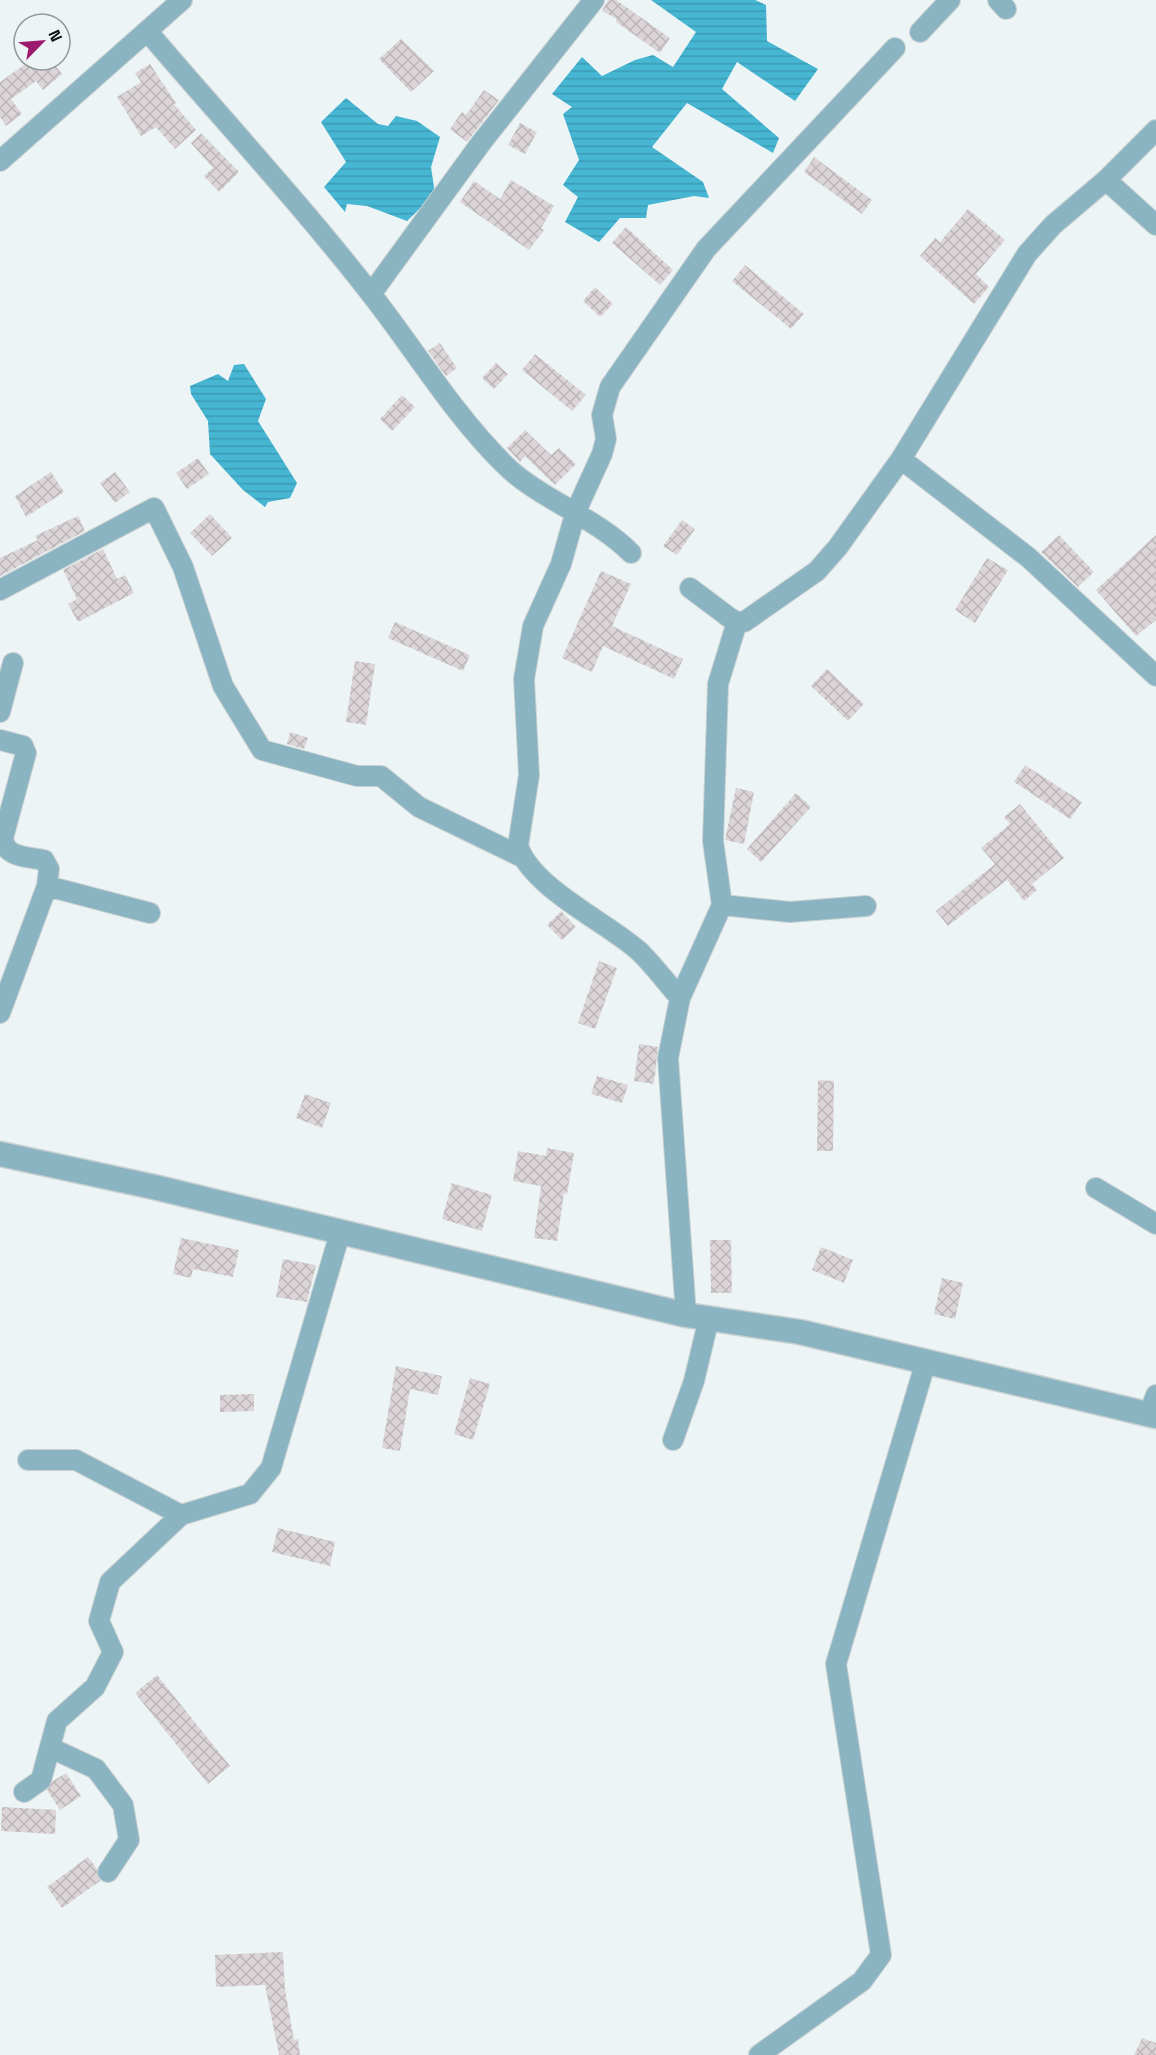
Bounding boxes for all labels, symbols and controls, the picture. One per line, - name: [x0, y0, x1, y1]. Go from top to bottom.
- north arrow: [12, 12, 72, 72]
- text: N: [43, 27, 67, 45]

